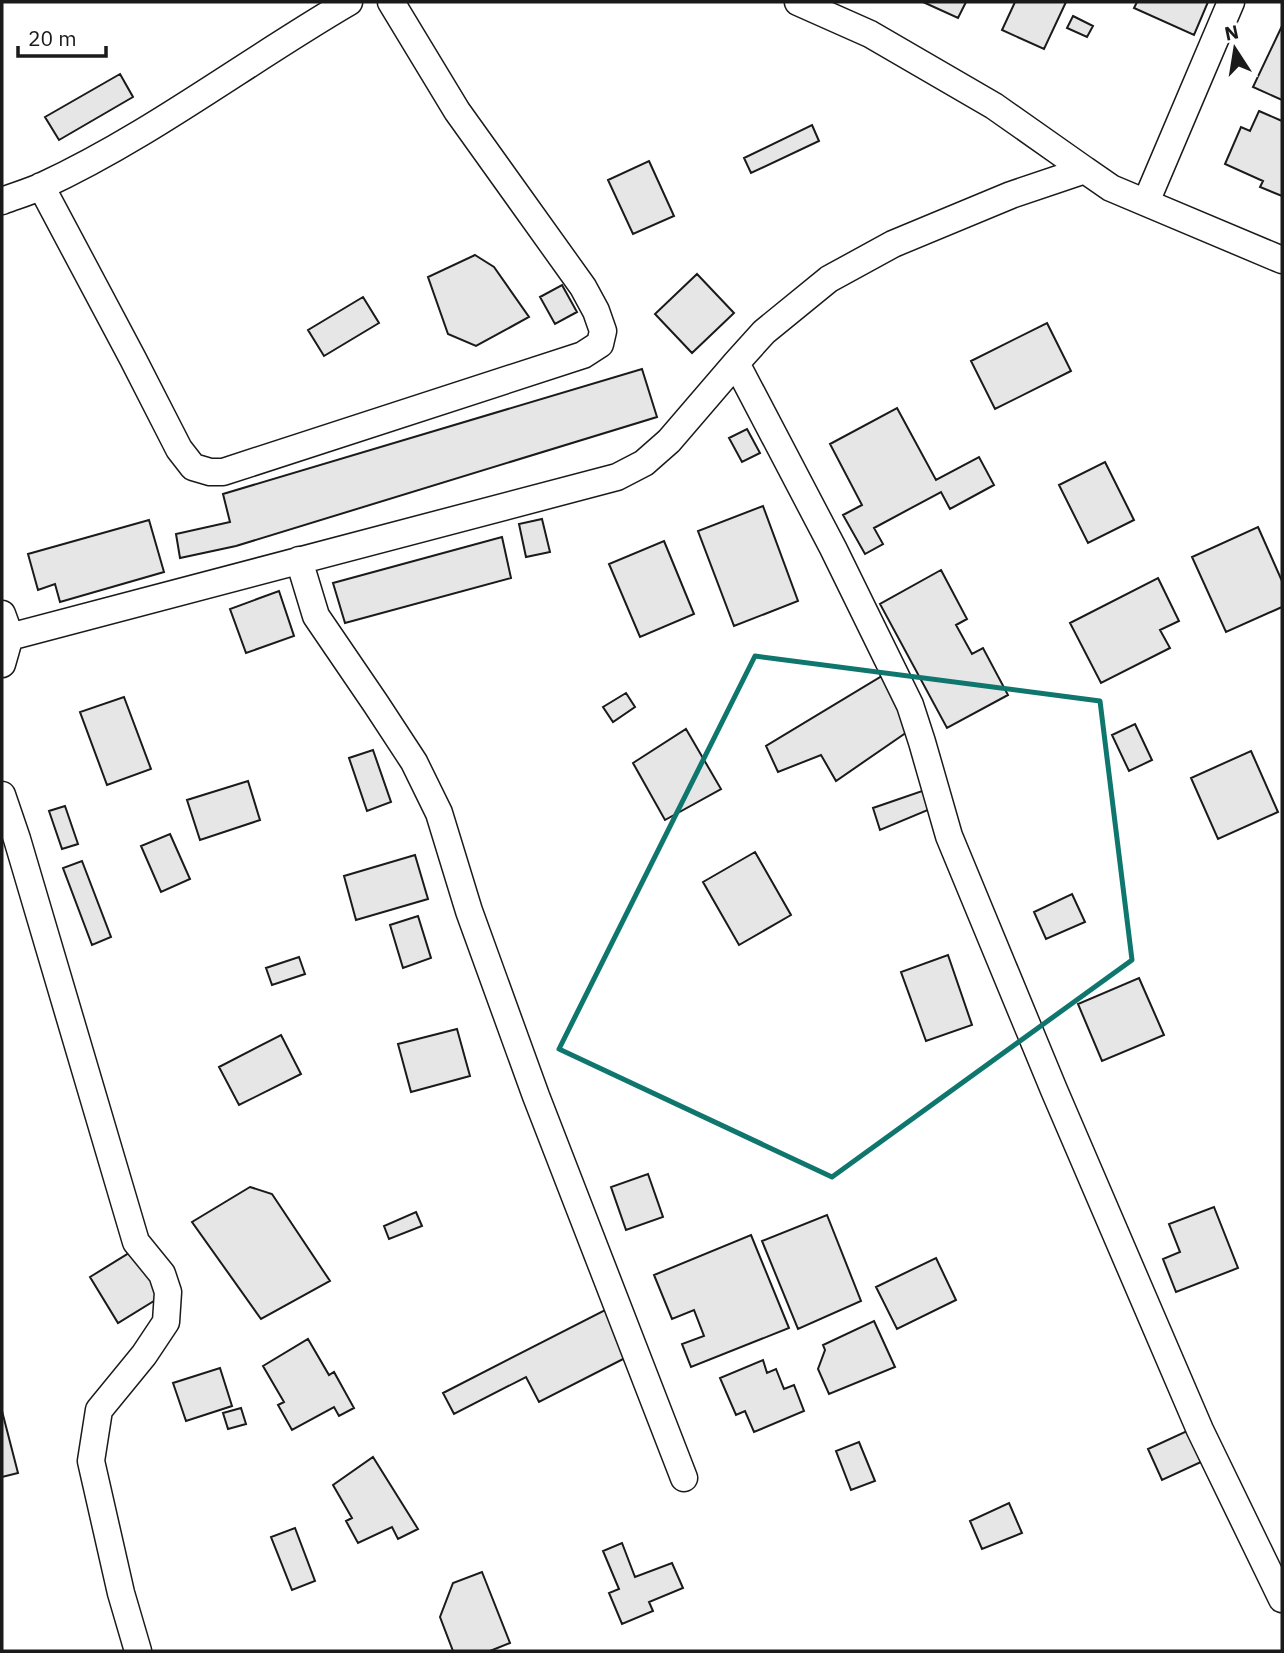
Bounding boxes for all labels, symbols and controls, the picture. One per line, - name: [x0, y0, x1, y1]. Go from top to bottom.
- scale bar: [18, 14, 105, 58]
- north arrow: [1200, 14, 1270, 84]
- text: N: [1222, 19, 1241, 46]
- text: 20 m: [28, 24, 77, 52]

